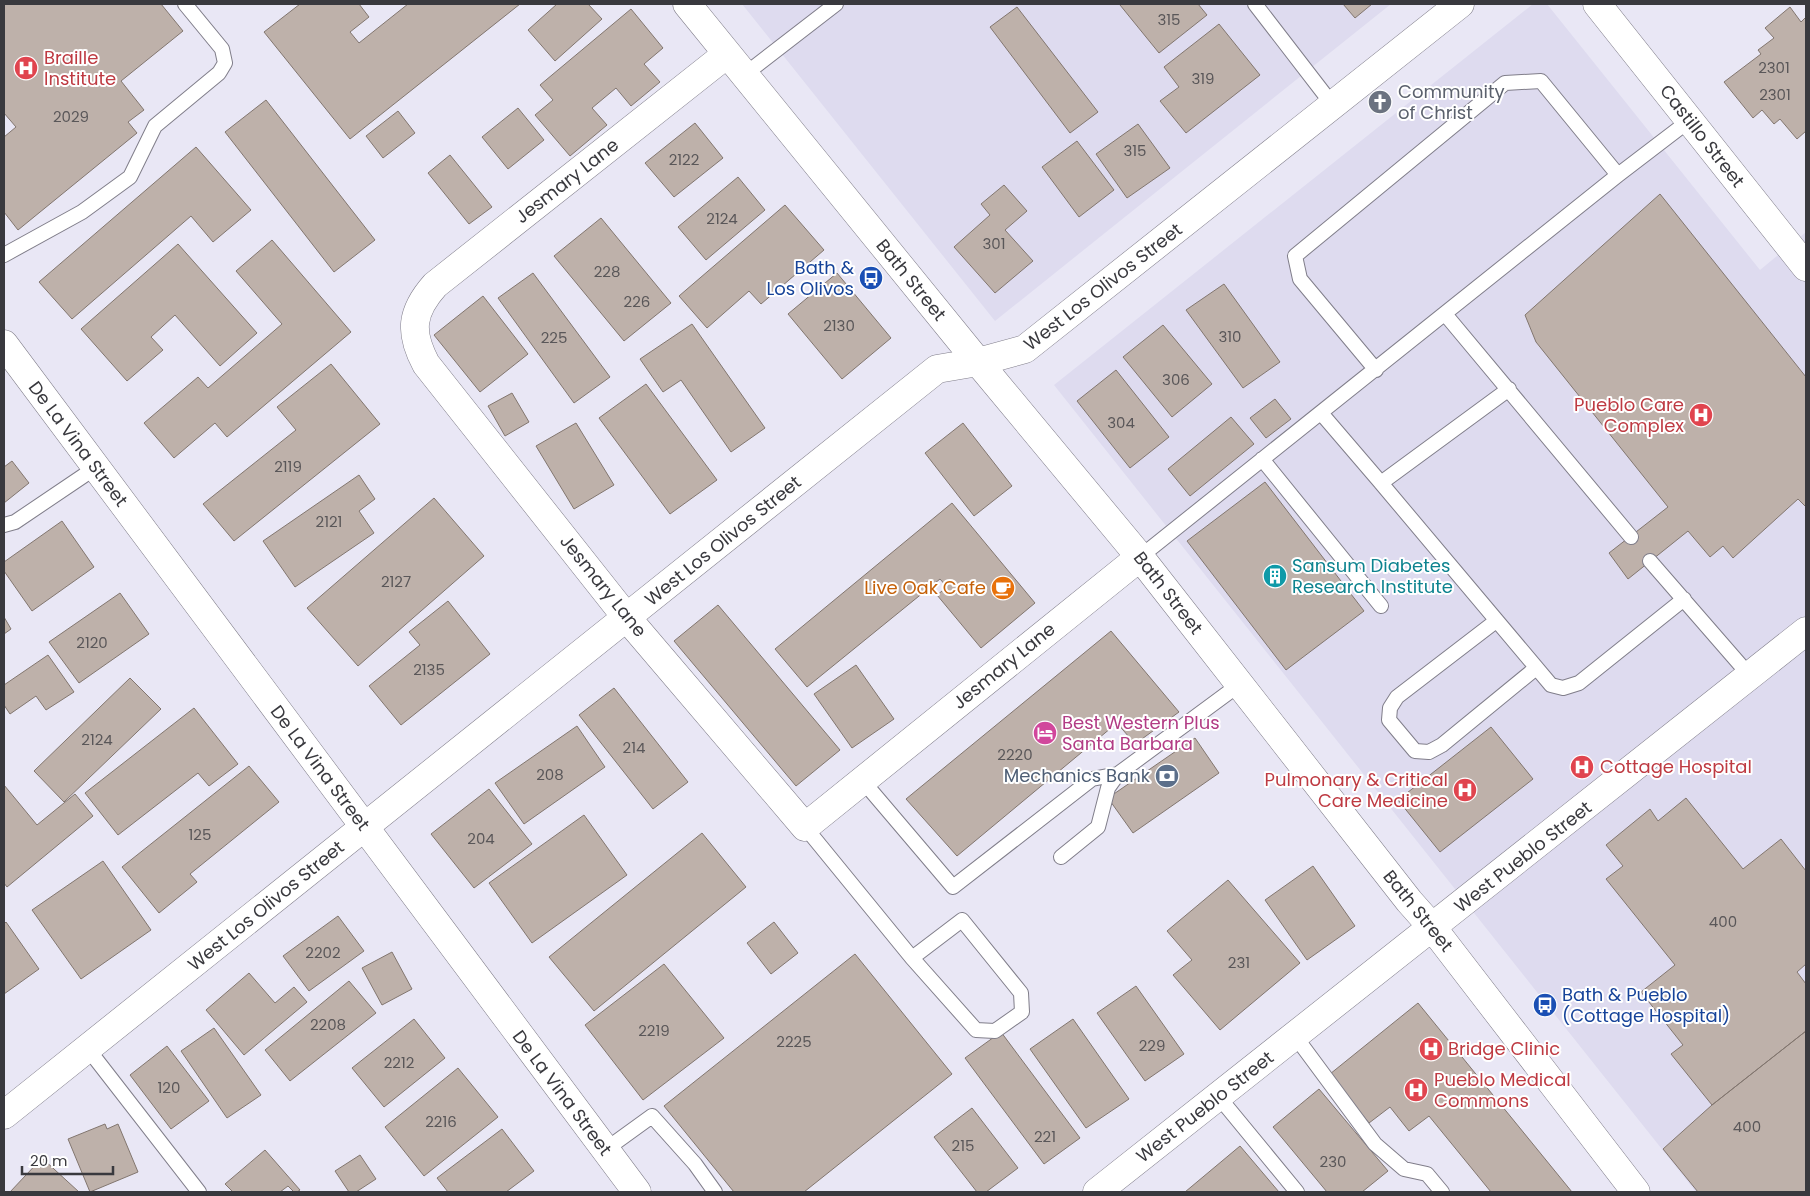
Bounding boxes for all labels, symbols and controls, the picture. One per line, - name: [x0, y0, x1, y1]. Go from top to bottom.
- house number: 315: [1157, 9, 1181, 30]
- place label: Braille Institute: [44, 45, 116, 91]
- hospital icon: Braille Institute: [13, 55, 39, 81]
- house number: 2301: [1758, 57, 1790, 78]
- house number: 319: [1191, 68, 1215, 89]
- place label: Community of Christ: [1398, 79, 1505, 125]
- street label: Castillo Street: [1654, 79, 1751, 192]
- house number: 2301: [1759, 84, 1791, 105]
- church icon: Community of Christ: [1367, 89, 1393, 115]
- house number: 2029: [53, 106, 89, 127]
- street label: Jesmary Lane: [510, 132, 624, 229]
- house number: 315: [1123, 140, 1147, 161]
- house number: 2122: [669, 149, 699, 170]
- house number: 2124: [706, 208, 738, 229]
- street label: West Los Olivos Street: [1018, 217, 1187, 356]
- street label: Bath Street: [871, 233, 952, 326]
- house number: 301: [982, 233, 1006, 254]
- place label: Bath & Los Olivos: [766, 255, 855, 301]
- house number: 228: [594, 261, 620, 282]
- bus stop icon: Bath & Los Olivos: [858, 265, 884, 291]
- house number: 226: [624, 291, 650, 312]
- house number: 2130: [823, 315, 855, 336]
- house number: 310: [1218, 326, 1242, 347]
- house number: 225: [541, 327, 567, 348]
- house number: 306: [1162, 369, 1190, 390]
- street label: De La Vina Street: [23, 376, 134, 512]
- place label: Pueblo Care Complex: [1574, 392, 1684, 438]
- hospital icon: Pueblo Care Complex: [1688, 402, 1714, 428]
- house number: 304: [1107, 412, 1135, 433]
- house number: 2119: [274, 456, 302, 477]
- street label: West Los Olivos Street: [639, 470, 806, 612]
- house number: 2121: [316, 511, 342, 532]
- street label: Jesmary Lane: [554, 529, 652, 642]
- street label: Bath Street: [1128, 546, 1209, 639]
- place label: Sansum Diabetes Research Institute: [1292, 553, 1453, 599]
- building icon: Sansum Diabetes Research Institute: [1262, 563, 1288, 589]
- house number: 2127: [381, 571, 411, 592]
- place label: Live Oak Cafe: [864, 575, 986, 600]
- cafe icon: Live Oak Cafe: [990, 575, 1016, 601]
- street label: Jesmary Lane: [947, 617, 1060, 715]
- house number: 2120: [76, 632, 108, 653]
- house number: 2135: [413, 659, 445, 680]
- street label: De La Vina Street: [265, 700, 376, 836]
- place label: Best Western Plus Santa Barbara: [1062, 710, 1220, 756]
- hotel icon: Best Western Plus Santa Barbara: [1032, 720, 1058, 746]
- house number: 2124: [81, 729, 113, 750]
- house number: 214: [623, 737, 645, 758]
- house number: 2220: [997, 744, 1033, 765]
- hospital icon: Cottage Hospital: [1569, 754, 1595, 780]
- place label: Cottage Hospital: [1600, 754, 1752, 779]
- place label: Mechanics Bank: [1004, 763, 1151, 788]
- bank icon: Mechanics Bank: [1154, 763, 1180, 789]
- house number: 208: [536, 764, 564, 785]
- place label: Pulmonary & Critical Care Medicine: [1265, 767, 1448, 813]
- hospital icon: Pulmonary & Critical Care Medicine: [1452, 777, 1478, 803]
- street label: West Pueblo Street: [1449, 795, 1597, 918]
- house number: 125: [189, 824, 211, 845]
- house number: 204: [467, 828, 495, 849]
- street label: West Los Olivos Street: [182, 835, 349, 977]
- street label: Bath Street: [1378, 864, 1459, 957]
- house number: 400: [1709, 911, 1737, 932]
- house number: 2202: [305, 942, 341, 963]
- house number: 231: [1228, 952, 1250, 973]
- place label: Bath & Pueblo (Cottage Hospital): [1562, 982, 1730, 1028]
- bus stop icon: Bath & Pueblo (Cottage Hospital): [1532, 992, 1558, 1018]
- house number: 2208: [310, 1014, 346, 1035]
- house number: 2219: [638, 1020, 670, 1041]
- street label: De La Vina Street: [507, 1025, 618, 1161]
- house number: 2225: [776, 1031, 812, 1052]
- house number: 229: [1139, 1035, 1165, 1056]
- hospital icon: Bridge Clinic: [1418, 1036, 1444, 1062]
- place label: Bridge Clinic: [1448, 1036, 1560, 1061]
- street label: West Pueblo Street: [1131, 1045, 1279, 1168]
- house number: 2212: [384, 1052, 414, 1073]
- place label: Pueblo Medical Commons: [1434, 1067, 1571, 1113]
- house number: 120: [158, 1077, 180, 1098]
- hospital icon: Pueblo Medical Commons: [1403, 1077, 1429, 1103]
- house number: 2216: [425, 1111, 457, 1132]
- house number: 400: [1733, 1116, 1761, 1137]
- house number: 221: [1034, 1126, 1056, 1147]
- house number: 215: [952, 1135, 974, 1156]
- scale bar: [22, 1144, 114, 1176]
- text: 20 m: [30, 1150, 68, 1171]
- house number: 230: [1320, 1151, 1346, 1172]

